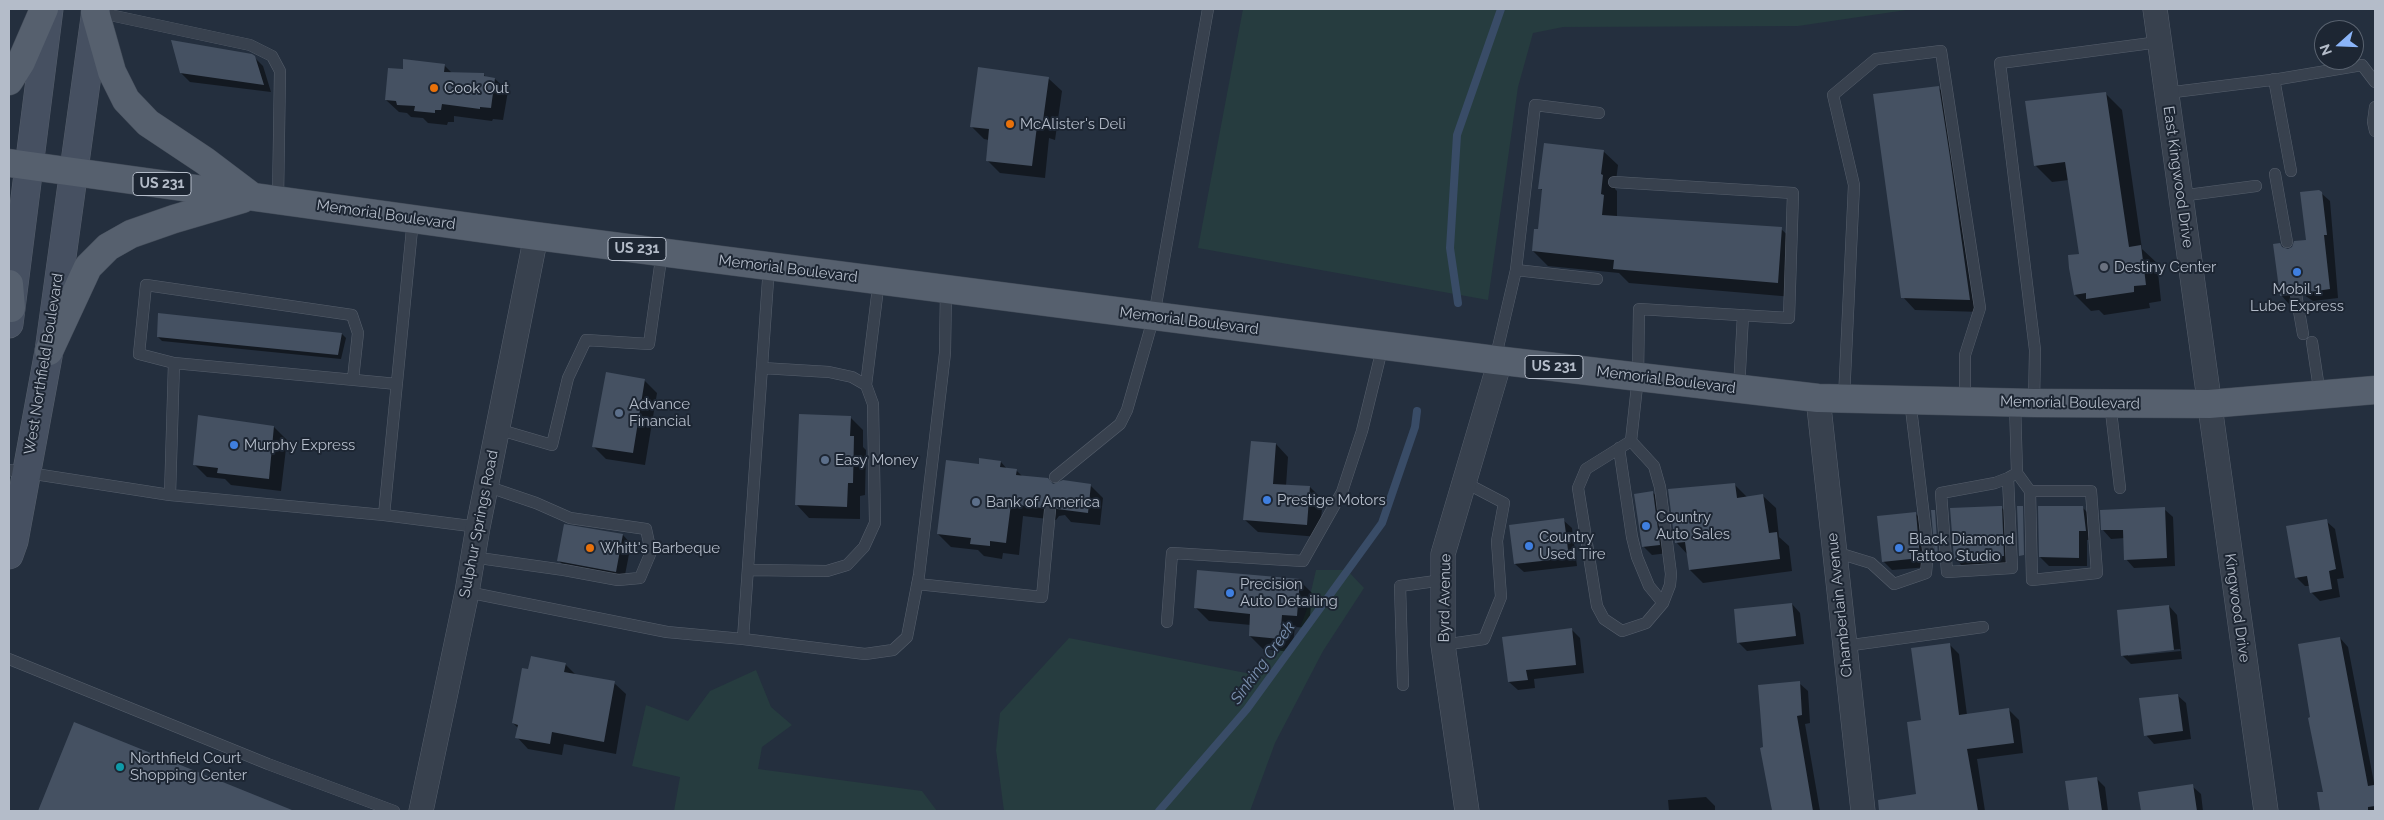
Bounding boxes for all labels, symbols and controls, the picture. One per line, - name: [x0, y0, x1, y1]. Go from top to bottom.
- north arrow: [2314, 20, 2364, 70]
- text: N: [2316, 42, 2335, 58]
- place label: Cook Out: [444, 79, 509, 97]
- marker: Cook Out: [428, 82, 440, 94]
- street label: East Kingwood Drive: [2159, 105, 2197, 249]
- place label: McAlister's Deli: [1020, 115, 1126, 133]
- marker: McAlister's Deli: [1004, 118, 1016, 130]
- road number: US 231: [133, 172, 191, 195]
- street label: Memorial Boulevard: [315, 196, 457, 234]
- road number: US 231: [608, 238, 666, 260]
- street label: Memorial Boulevard: [717, 252, 859, 286]
- place label: Destiny Center: [2114, 258, 2216, 276]
- marker: Destiny Center: [2098, 261, 2110, 273]
- marker: Mobil 1 Lube Express: [2291, 266, 2303, 278]
- street label: West Northfield Boulevard: [21, 272, 67, 456]
- place label: Mobil 1 Lube Express: [2250, 280, 2344, 315]
- street label: Memorial Boulevard: [1118, 304, 1260, 338]
- road number: US 231: [1525, 356, 1583, 378]
- street label: Memorial Boulevard: [1595, 363, 1737, 397]
- street label: Memorial Boulevard: [2000, 393, 2140, 413]
- place label: Advance Financial: [629, 395, 691, 430]
- marker: Advance Financial: [613, 407, 625, 419]
- place label: Murphy Express: [244, 436, 355, 454]
- marker: Murphy Express: [228, 439, 240, 451]
- street label: Sulphur Springs Road: [456, 449, 502, 599]
- place label: Easy Money: [835, 451, 919, 469]
- marker: Easy Money: [819, 454, 831, 466]
- place label: Prestige Motors: [1277, 491, 1386, 509]
- place label: Bank of America: [986, 493, 1100, 511]
- marker: Prestige Motors: [1261, 494, 1273, 506]
- marker: Bank of America: [970, 496, 982, 508]
- place label: Country Auto Sales: [1656, 508, 1730, 543]
- marker: Country Auto Sales: [1640, 520, 1652, 532]
- place label: Country Used Tire: [1539, 528, 1606, 563]
- place label: Black Diamond Tattoo Studio: [1909, 530, 2014, 565]
- street label: Chamberlain Avenue: [1823, 532, 1857, 678]
- place label: Whitt's Barbeque: [600, 539, 720, 557]
- marker: Country Used Tire: [1523, 540, 1535, 552]
- marker: Whitt's Barbeque: [584, 542, 596, 554]
- marker: Black Diamond Tattoo Studio: [1893, 542, 1905, 554]
- street label: Kingwood Drive: [2220, 552, 2254, 664]
- street label: Byrd Avenue: [1435, 553, 1455, 643]
- place label: Precision Auto Detailing: [1240, 575, 1338, 610]
- marker: Precision Auto Detailing: [1224, 587, 1236, 599]
- water label: Sinking Creek: [1227, 618, 1299, 708]
- place label: Northfield Court Shopping Center: [130, 749, 247, 784]
- marker: Northfield Court Shopping Center: [114, 761, 126, 773]

